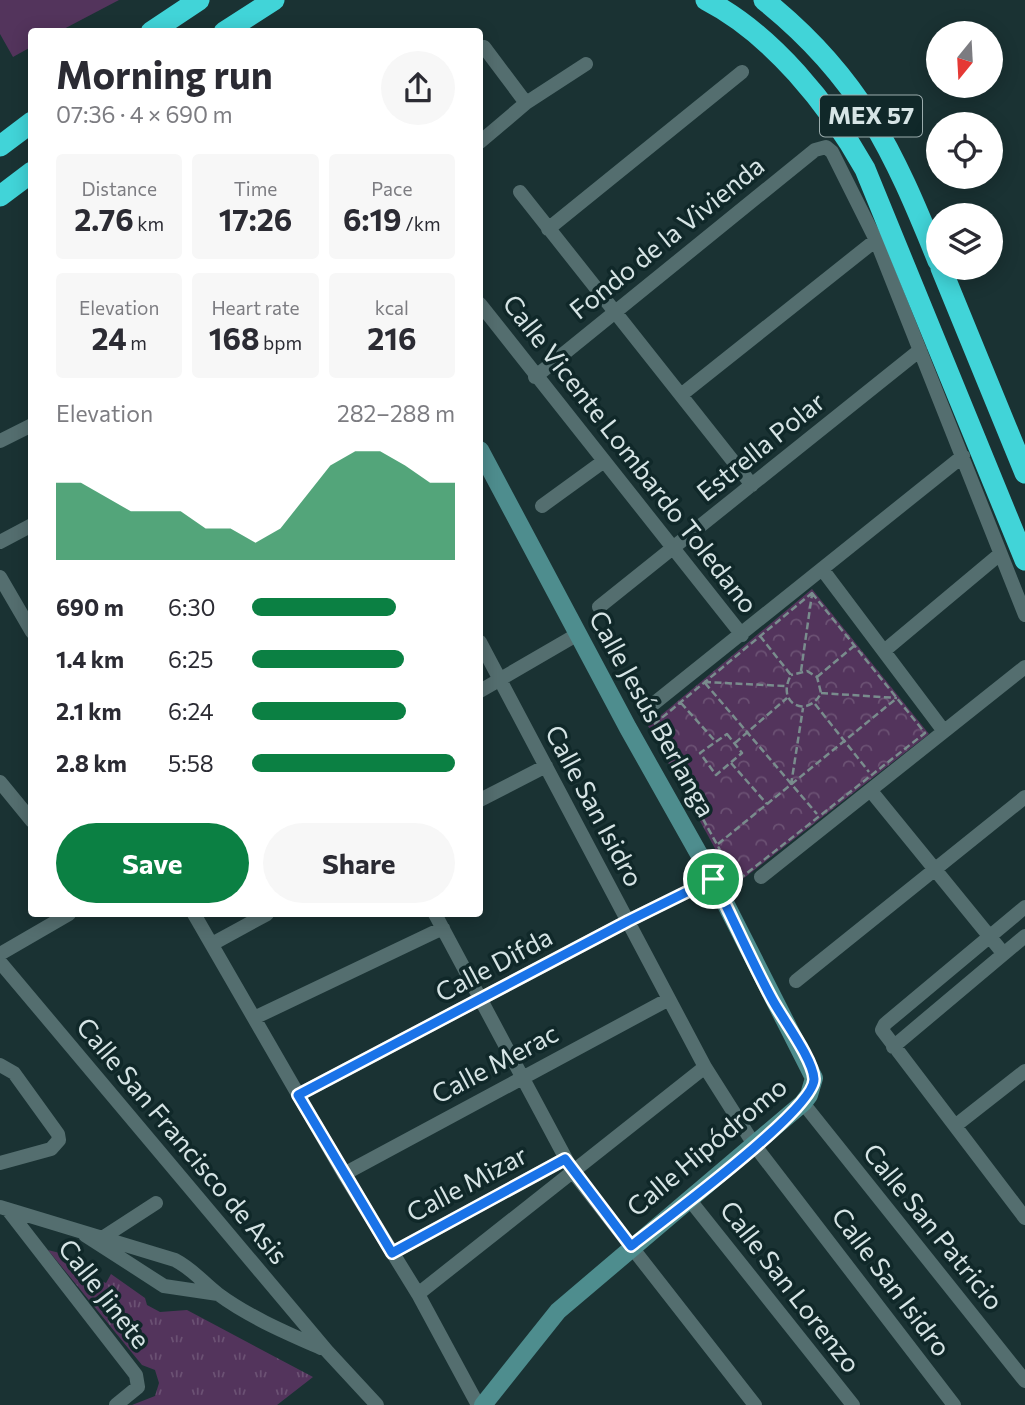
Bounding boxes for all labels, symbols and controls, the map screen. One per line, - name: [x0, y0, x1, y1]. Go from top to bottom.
- north arrow: [926, 21, 1003, 98]
- map controls: [926, 21, 1003, 280]
- text: Morning run: [56, 50, 273, 97]
- button: share: [381, 51, 455, 125]
- road number: MEX 57: [820, 96, 922, 136]
- text: 07:36 · 4 × 690 m: [56, 100, 233, 128]
- button: locate: [926, 112, 1003, 189]
- street label: Fondo de la Vivienda: [563, 149, 769, 325]
- text: Distance: [81, 177, 157, 200]
- text: Time: [234, 177, 277, 200]
- text: Pace: [371, 177, 412, 200]
- text: 2.76: [74, 200, 134, 237]
- text: 17:26: [219, 200, 292, 237]
- text: 6:19: [343, 200, 402, 237]
- button: layers: [926, 203, 1003, 280]
- text: km: [134, 212, 164, 235]
- text: /km: [402, 212, 441, 235]
- street label: Calle Vicente Lombardo Toledano: [497, 288, 765, 618]
- text: Elevation: [79, 296, 159, 319]
- text: Heart rate: [211, 296, 300, 319]
- text: kcal: [375, 296, 409, 319]
- text: 24: [92, 319, 127, 356]
- text: 168: [209, 319, 259, 356]
- text: 216: [367, 319, 416, 356]
- text: m: [127, 331, 147, 354]
- text: bpm: [259, 331, 302, 354]
- street label: Estrella Polar: [690, 385, 830, 507]
- text: Elevation: [56, 399, 153, 427]
- text: 282–288 m: [337, 399, 455, 427]
- text: 690 m: [56, 593, 124, 621]
- text: 6:30: [168, 593, 216, 621]
- street label: Calle Jesús Berlanga: [584, 605, 723, 822]
- text: 1.4 km: [56, 645, 124, 673]
- text: 6:25: [168, 645, 213, 673]
- text: 2.1 km: [56, 697, 122, 725]
- text: 6:24: [168, 697, 214, 725]
- street label: Calle San Isidro: [540, 719, 651, 891]
- text: 2.8 km: [56, 749, 127, 777]
- text: 5:58: [168, 749, 214, 777]
- button: Save: [56, 823, 249, 903]
- button: Share: [263, 823, 455, 903]
- pin: [683, 849, 743, 909]
- icon: arrive: [694, 860, 732, 898]
- street label: Calle Difda: [430, 920, 557, 1007]
- street label: Calle San Francisco de Asis: [71, 1011, 295, 1269]
- street label: Calle Merac: [426, 1016, 563, 1109]
- street label: Calle Hipódromo: [620, 1070, 792, 1222]
- street label: Calle San Patricio: [858, 1137, 1011, 1315]
- street label: Calle Mizar: [401, 1138, 532, 1227]
- street label: Calle San Lorenzo: [714, 1194, 868, 1378]
- street label: Calle San Isidro: [826, 1201, 958, 1362]
- street label: Calle Jinete: [53, 1232, 157, 1354]

